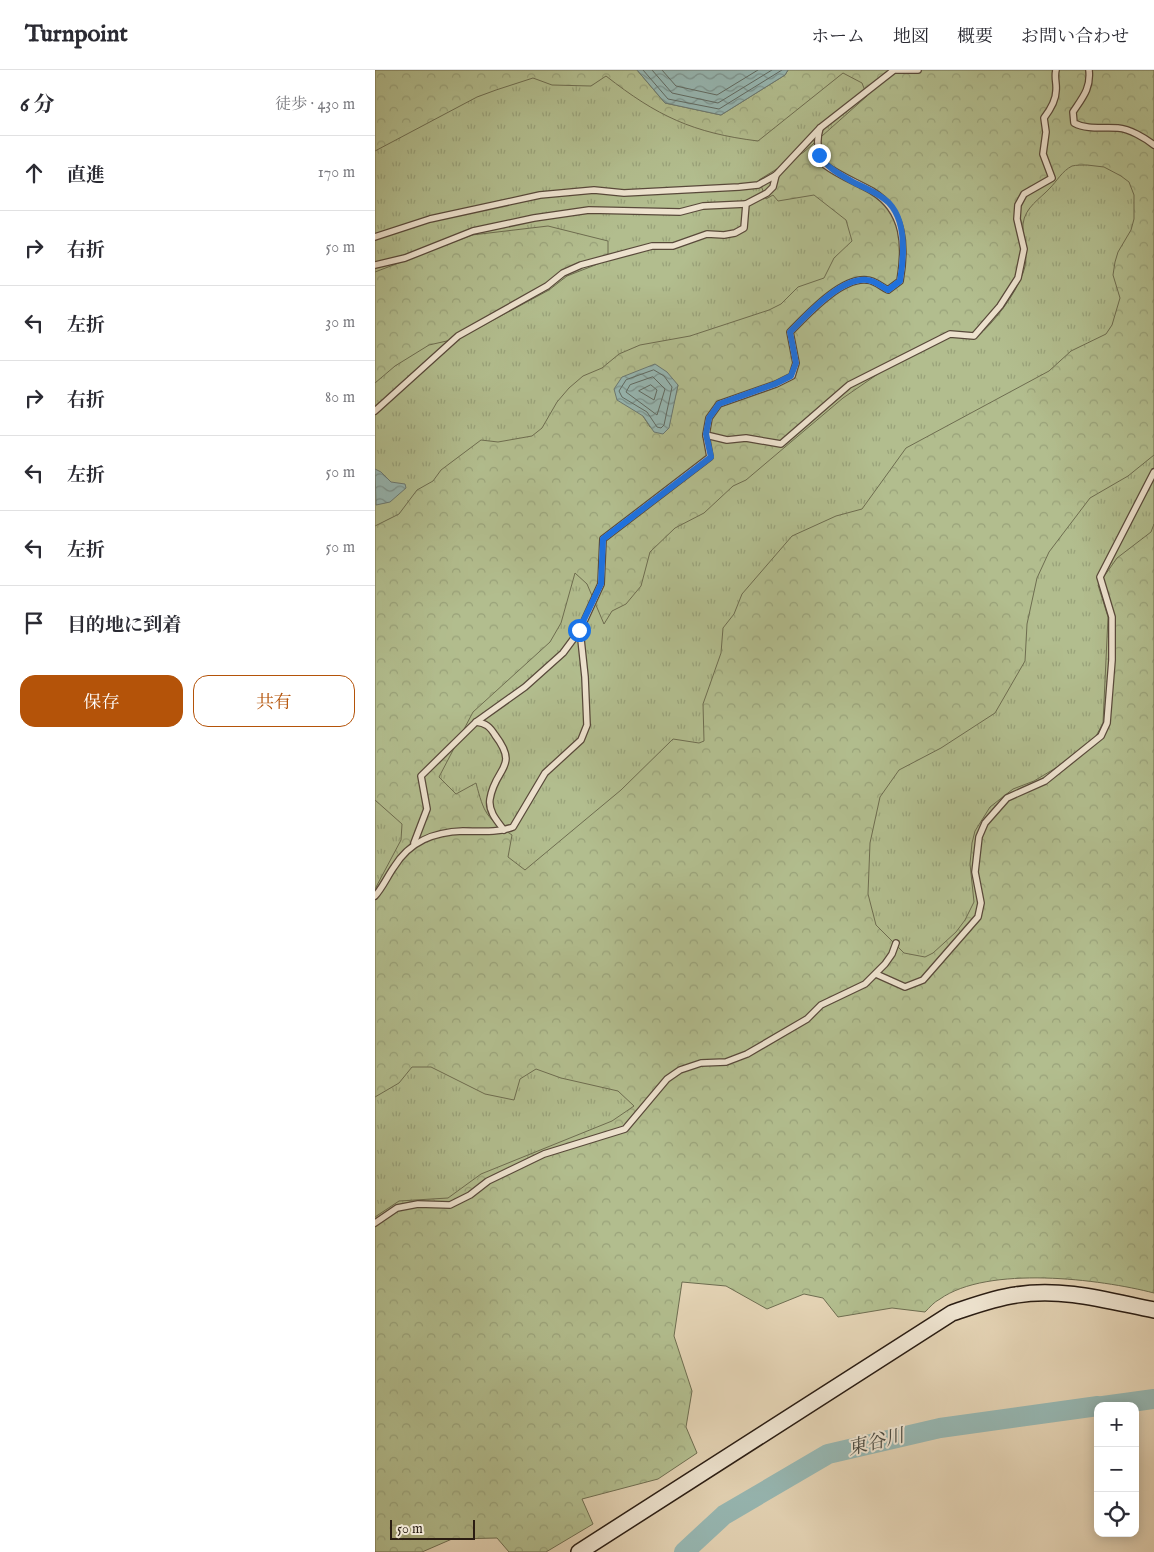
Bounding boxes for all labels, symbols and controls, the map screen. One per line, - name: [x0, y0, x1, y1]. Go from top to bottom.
- text: Turnpoint: [25, 19, 128, 50]
- text: ホーム: [811, 26, 865, 49]
- text: 地図: [893, 26, 929, 49]
- text: 概要: [957, 26, 993, 49]
- text: お問い合わせ: [1021, 26, 1129, 49]
- text: 6 分: [20, 92, 54, 119]
- text: 徒歩 · 430 m: [275, 95, 355, 115]
- route end: [808, 144, 831, 167]
- icon: ahead: [20, 159, 48, 187]
- text: 170 m: [318, 163, 355, 183]
- text: 直進: [67, 164, 105, 188]
- icon: right: [20, 234, 48, 262]
- text: 50 m: [326, 238, 355, 258]
- text: 右折: [67, 239, 105, 263]
- icon: left: [20, 309, 48, 337]
- text: 30 m: [325, 313, 355, 333]
- text: 左折: [67, 314, 105, 338]
- icon: right: [20, 384, 48, 412]
- text: 80 m: [325, 388, 355, 408]
- text: 右折: [67, 389, 105, 413]
- icon: left: [20, 459, 48, 487]
- text: 50 m: [326, 463, 355, 483]
- text: 左折: [67, 464, 105, 488]
- icon: left: [20, 534, 48, 562]
- text: 50 m: [326, 538, 355, 558]
- text: 左折: [67, 539, 105, 563]
- icon: arrive: [20, 609, 48, 637]
- text: 目的地に到着: [67, 614, 181, 638]
- route start: [568, 619, 591, 642]
- button: 保存: [20, 675, 183, 727]
- button: 共有: [193, 675, 355, 727]
- map controls: [1094, 1402, 1139, 1537]
- button: +: [1094, 1402, 1139, 1447]
- water label: 東谷川: [845, 1424, 908, 1462]
- button: −: [1094, 1447, 1139, 1492]
- button: locate: [1094, 1492, 1139, 1537]
- scale bar: [390, 1517, 475, 1540]
- text: 50 m: [397, 1520, 423, 1538]

